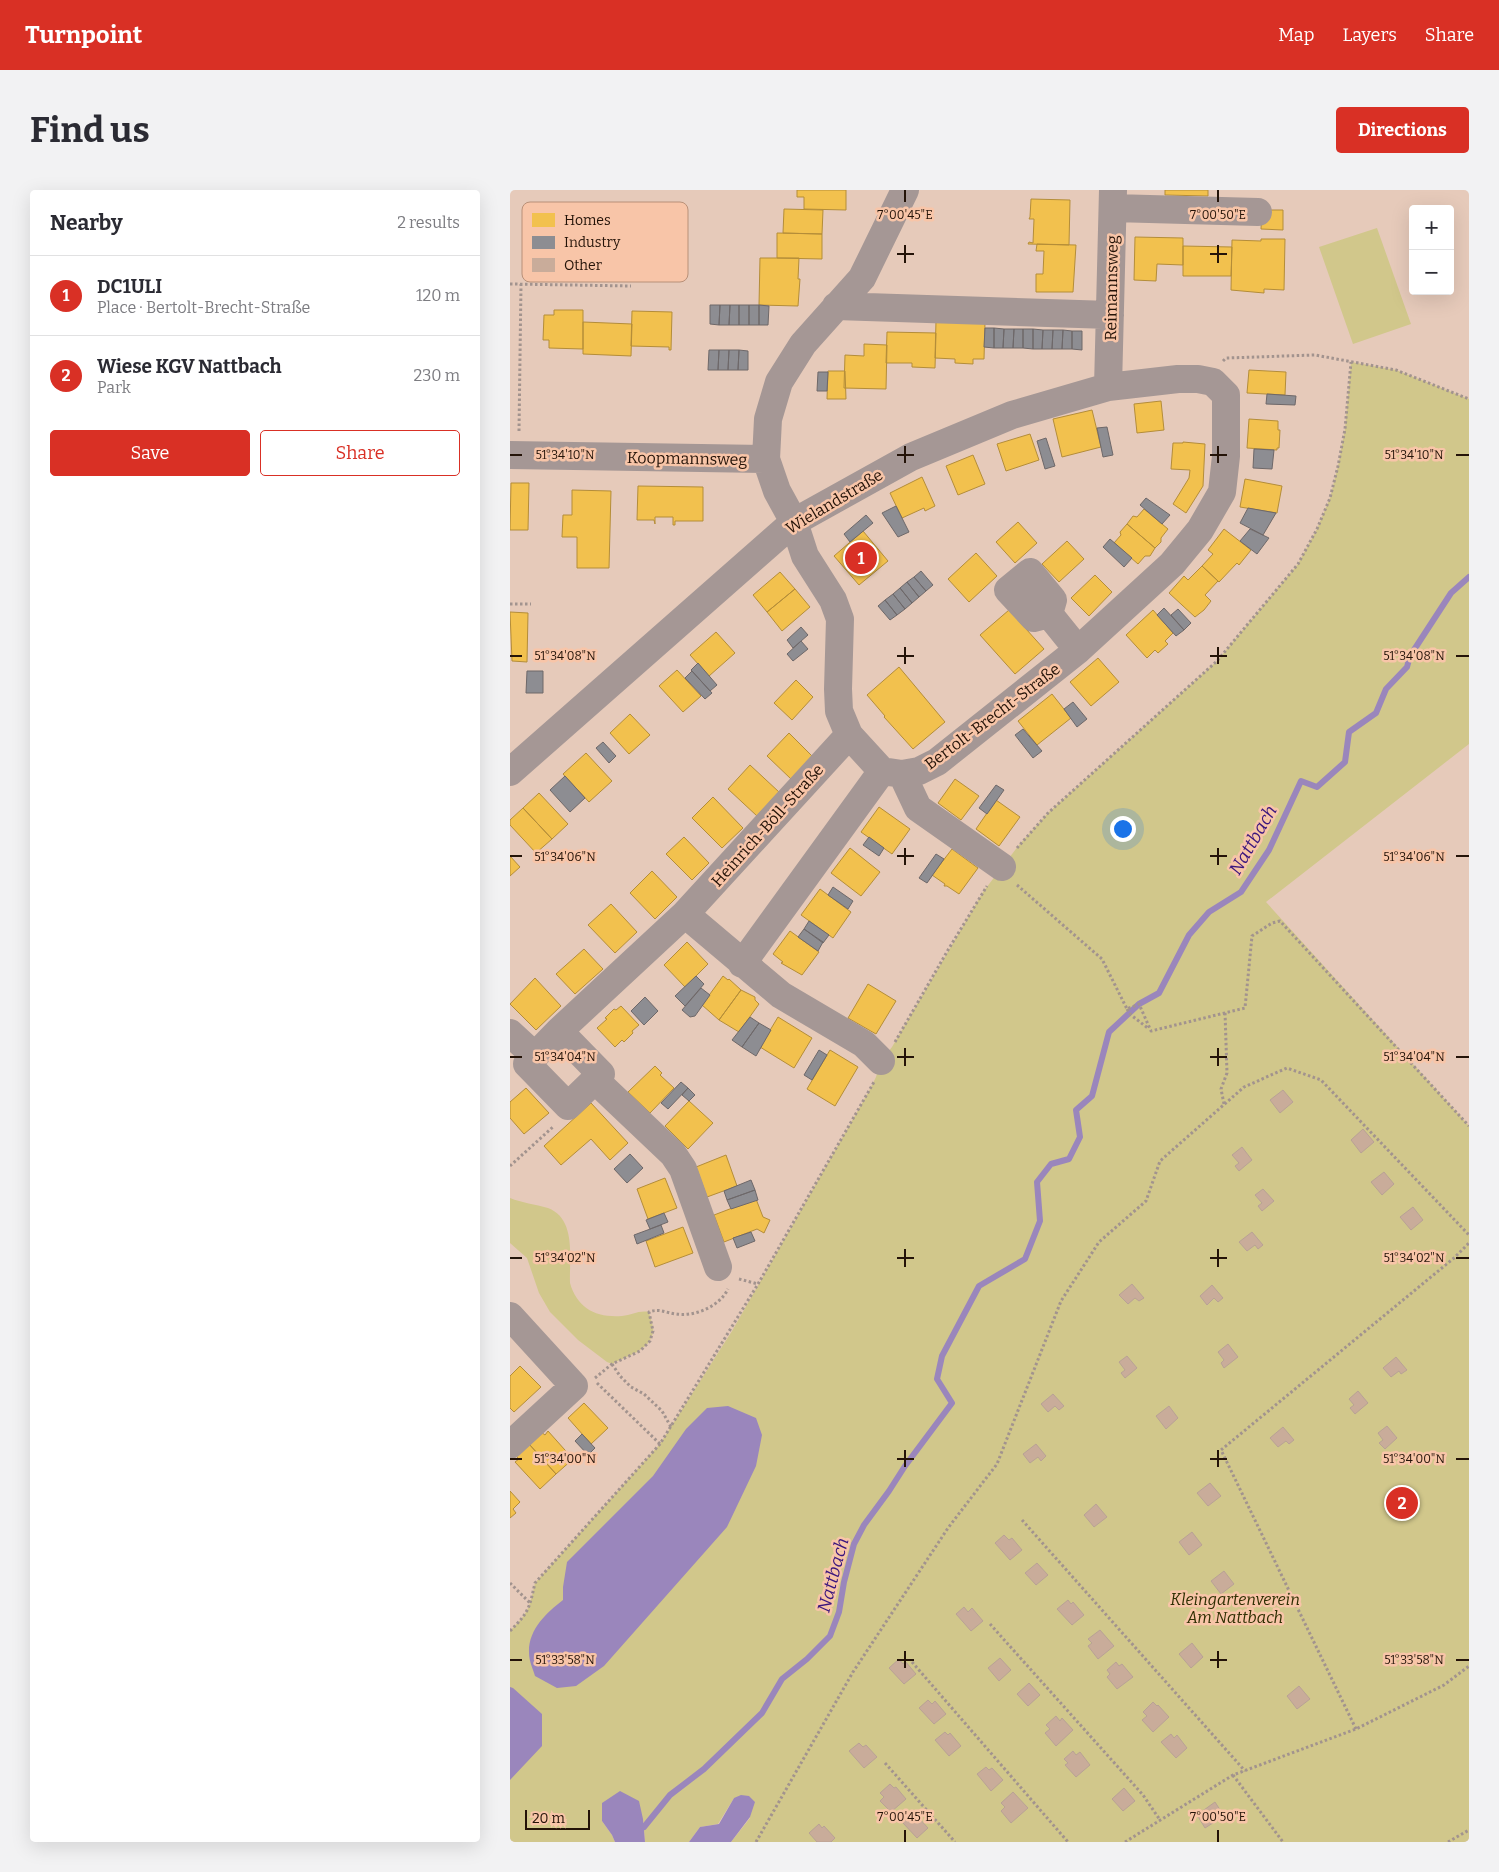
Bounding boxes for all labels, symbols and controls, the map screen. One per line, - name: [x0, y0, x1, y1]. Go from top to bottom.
- text: Turnpoint: [25, 21, 142, 49]
- text: Map: [1278, 24, 1314, 46]
- text: Layers: [1342, 24, 1397, 46]
- text: Share: [1425, 24, 1474, 46]
- button: Directions: [1336, 107, 1469, 153]
- text: Find us: [30, 109, 150, 151]
- legend: [522, 202, 688, 282]
- map controls: [1409, 205, 1454, 295]
- button: +: [1409, 205, 1454, 250]
- text: 7°00'45"E: [877, 208, 933, 222]
- text: 7°00'50"E: [1190, 208, 1246, 222]
- text: Nearby: [50, 210, 123, 236]
- text: Homes: [564, 212, 611, 229]
- text: 2 results: [397, 213, 460, 232]
- text: Industry: [564, 234, 621, 251]
- street label: Reimannsweg: [1101, 235, 1122, 341]
- button: −: [1409, 250, 1454, 295]
- text: Other: [564, 257, 602, 274]
- text: DC1ULI: [97, 275, 162, 298]
- text: 1: [63, 286, 69, 305]
- text: 120 m: [416, 286, 460, 305]
- text: Place · Bertolt-Brecht-Straße: [97, 298, 310, 317]
- text: Wiese KGV Nattbach: [97, 355, 282, 378]
- text: 2: [61, 366, 71, 385]
- text: 230 m: [413, 366, 460, 385]
- text: Park: [97, 378, 131, 397]
- button: Save: [50, 430, 250, 476]
- button: Share: [260, 430, 460, 476]
- text: 51°34'10"N: [535, 448, 595, 462]
- street label: Koopmannsweg: [627, 448, 747, 469]
- text: 51°34'10"N: [1384, 448, 1444, 462]
- street label: Wielandstraße: [782, 465, 886, 538]
- pin: 1: [845, 539, 877, 577]
- text: 51°34'08"N: [534, 649, 596, 663]
- text: 51°34'08"N: [1383, 649, 1445, 663]
- street label: Bertolt-Brecht-Straße: [921, 659, 1064, 773]
- street label: Heinrich-Böll-Straße: [707, 760, 827, 890]
- water label: Nattbach: [1224, 801, 1282, 879]
- your location: [1110, 816, 1136, 842]
- text: 51°34'06"N: [534, 850, 596, 864]
- text: 51°34'06"N: [1383, 850, 1445, 864]
- text: 51°34'04"N: [534, 1050, 596, 1064]
- text: 51°34'04"N: [1383, 1050, 1445, 1064]
- text: 51°34'02"N: [535, 1251, 596, 1265]
- text: 51°34'02"N: [1384, 1251, 1445, 1265]
- text: 51°34'00"N: [534, 1452, 597, 1466]
- text: 51°34'00"N: [1383, 1452, 1446, 1466]
- pin: 2: [1386, 1484, 1418, 1522]
- water label: Nattbach: [812, 1535, 854, 1615]
- park label: Kleingartenverein Am Nattbach: [1170, 1590, 1300, 1627]
- text: 51°33'58"N: [535, 1653, 595, 1667]
- text: 51°33'58"N: [1384, 1653, 1444, 1667]
- scale bar: [525, 1807, 590, 1830]
- text: 20 m: [532, 1810, 565, 1827]
- text: 7°00'45"E: [877, 1810, 933, 1824]
- text: 7°00'50"E: [1190, 1810, 1246, 1824]

